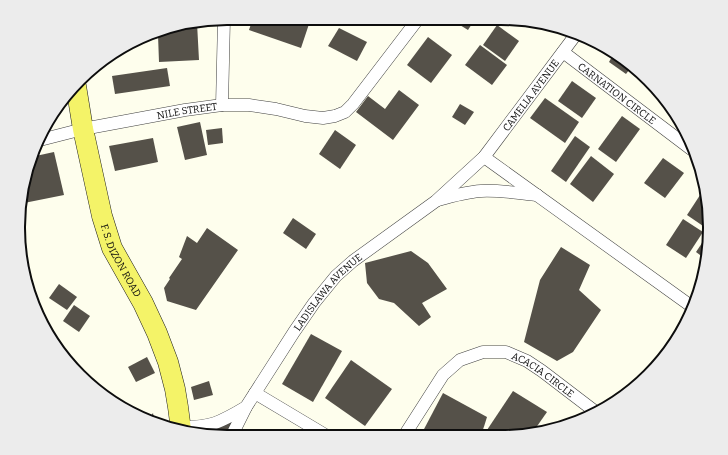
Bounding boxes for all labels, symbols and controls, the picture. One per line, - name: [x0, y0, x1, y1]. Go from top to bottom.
- street label: CAMELIA AVENUE: [500, 57, 562, 134]
- street label: CARNATION CIRCLE: [575, 61, 658, 127]
- street label: NILE STREET: [156, 101, 218, 122]
- street label: F. S. DIZON ROAD: [98, 223, 143, 299]
- street label: LADISLAWA AVENUE: [292, 251, 365, 333]
- street label: ACACIA CIRCLE: [510, 350, 576, 400]

